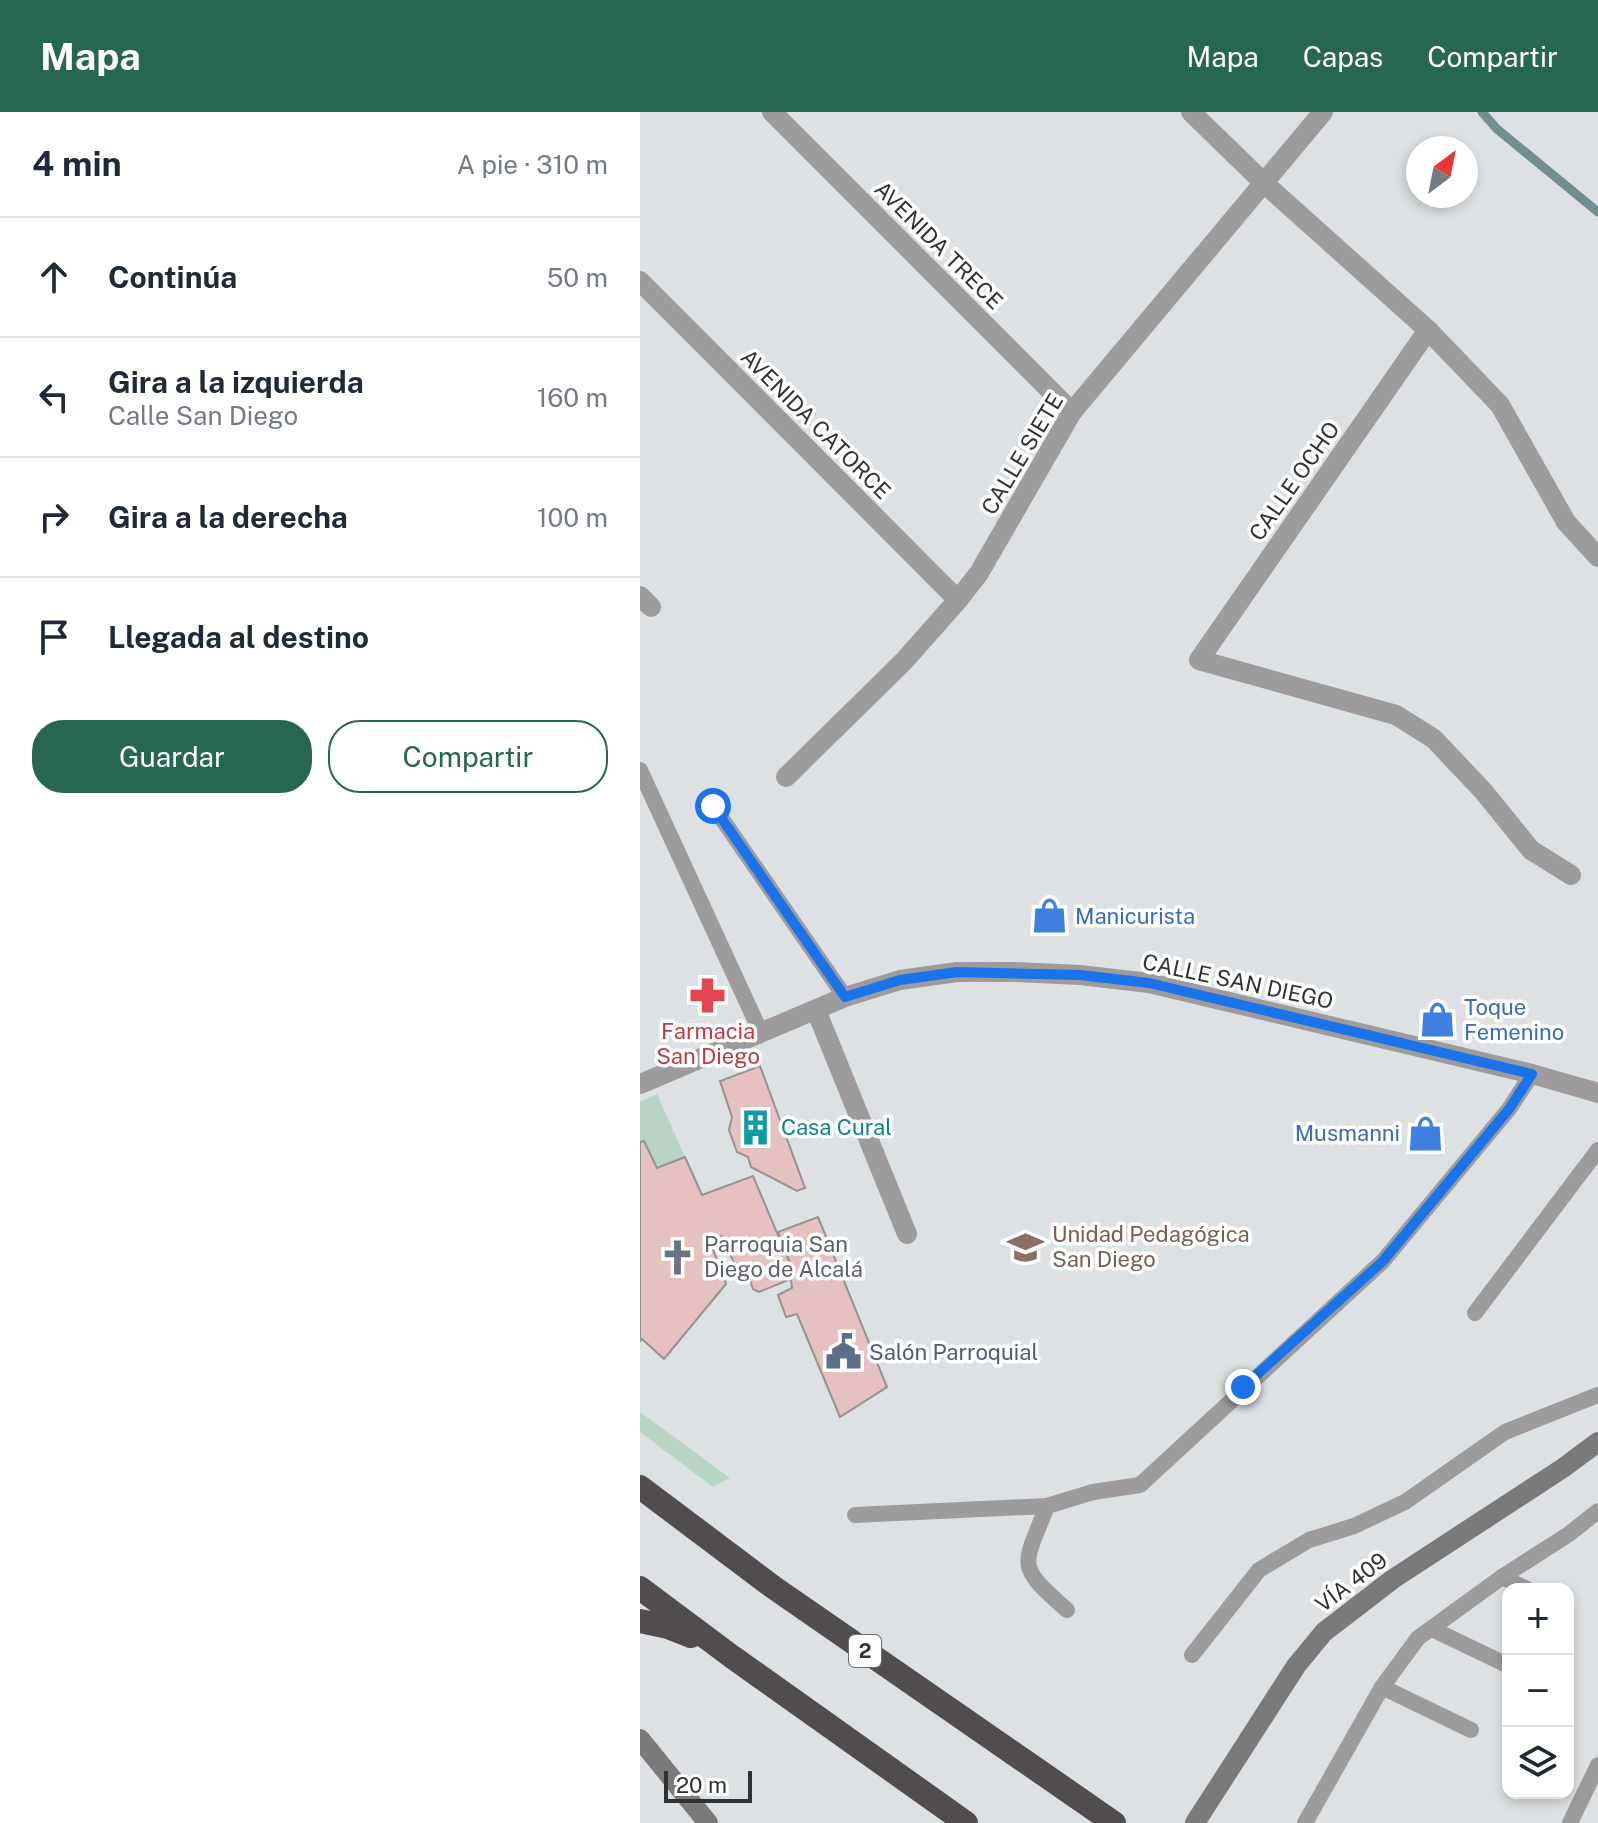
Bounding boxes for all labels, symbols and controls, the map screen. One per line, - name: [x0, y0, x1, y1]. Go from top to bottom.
- text: Mapa: [40, 34, 141, 79]
- text: Mapa: [1186, 40, 1259, 73]
- text: Capas: [1303, 40, 1383, 73]
- text: Compartir: [1427, 40, 1558, 73]
- north arrow: [1406, 136, 1478, 208]
- text: 4 min: [32, 144, 122, 184]
- text: A pie · 310 m: [457, 149, 608, 180]
- street label: AVENIDA TRECE: [870, 176, 1008, 314]
- icon: ahead: [32, 255, 76, 299]
- text: Continúa: [108, 259, 237, 295]
- text: 50 m: [547, 262, 608, 293]
- street label: AVENIDA CATORCE: [736, 344, 896, 504]
- text: Gira a la izquierda: [108, 364, 364, 400]
- icon: left: [32, 375, 76, 419]
- text: 160 m: [537, 382, 608, 413]
- street label: CALLE SIETE: [976, 389, 1068, 519]
- text: Calle San Diego: [108, 400, 298, 431]
- street label: CALLE OCHO: [1243, 417, 1345, 545]
- icon: right: [32, 495, 76, 539]
- text: Gira a la derecha: [108, 499, 348, 535]
- text: 100 m: [537, 502, 608, 533]
- icon: arrive: [32, 615, 76, 659]
- text: Llegada al destino: [108, 619, 369, 655]
- button: Guardar: [32, 720, 312, 793]
- button: Compartir: [328, 720, 608, 793]
- route start: [695, 788, 731, 824]
- shop icon: Manicurista: [1030, 897, 1068, 935]
- place label: Manicurista: [1075, 903, 1195, 929]
- street label: CALLE SAN DIEGO: [1140, 948, 1336, 1014]
- pharmacy icon: Farmacia San Diego: [689, 976, 727, 1014]
- place label: Toque Femenino: [1464, 994, 1564, 1045]
- shop icon: Toque Femenino: [1419, 1001, 1457, 1039]
- place label: Farmacia San Diego: [656, 1018, 760, 1069]
- building icon: Casa Cural: [736, 1108, 774, 1146]
- place label: Casa Cural: [781, 1114, 892, 1140]
- shop icon: Musmanni: [1407, 1114, 1445, 1152]
- place label: Musmanni: [1295, 1120, 1400, 1146]
- place label: Unidad Pedagógica San Diego: [1052, 1221, 1250, 1272]
- school or university icon: Unidad Pedagógica San Diego: [1007, 1228, 1045, 1266]
- place label: Parroquia San Diego de Alcalá: [704, 1231, 863, 1282]
- church icon: Parroquia San Diego de Alcalá: [659, 1238, 697, 1276]
- public building icon: Salón Parroquial: [824, 1333, 862, 1371]
- place label: Salón Parroquial: [869, 1339, 1038, 1365]
- route end: [1225, 1369, 1261, 1405]
- street label: VÍA 409: [1310, 1547, 1392, 1617]
- map controls: [1502, 1583, 1574, 1799]
- button: +: [1502, 1583, 1574, 1655]
- road number: 2: [849, 1635, 881, 1667]
- button: −: [1502, 1655, 1574, 1727]
- button: layers: [1502, 1727, 1574, 1799]
- scale bar: [664, 1767, 752, 1803]
- text: 20 m: [676, 1772, 727, 1798]

